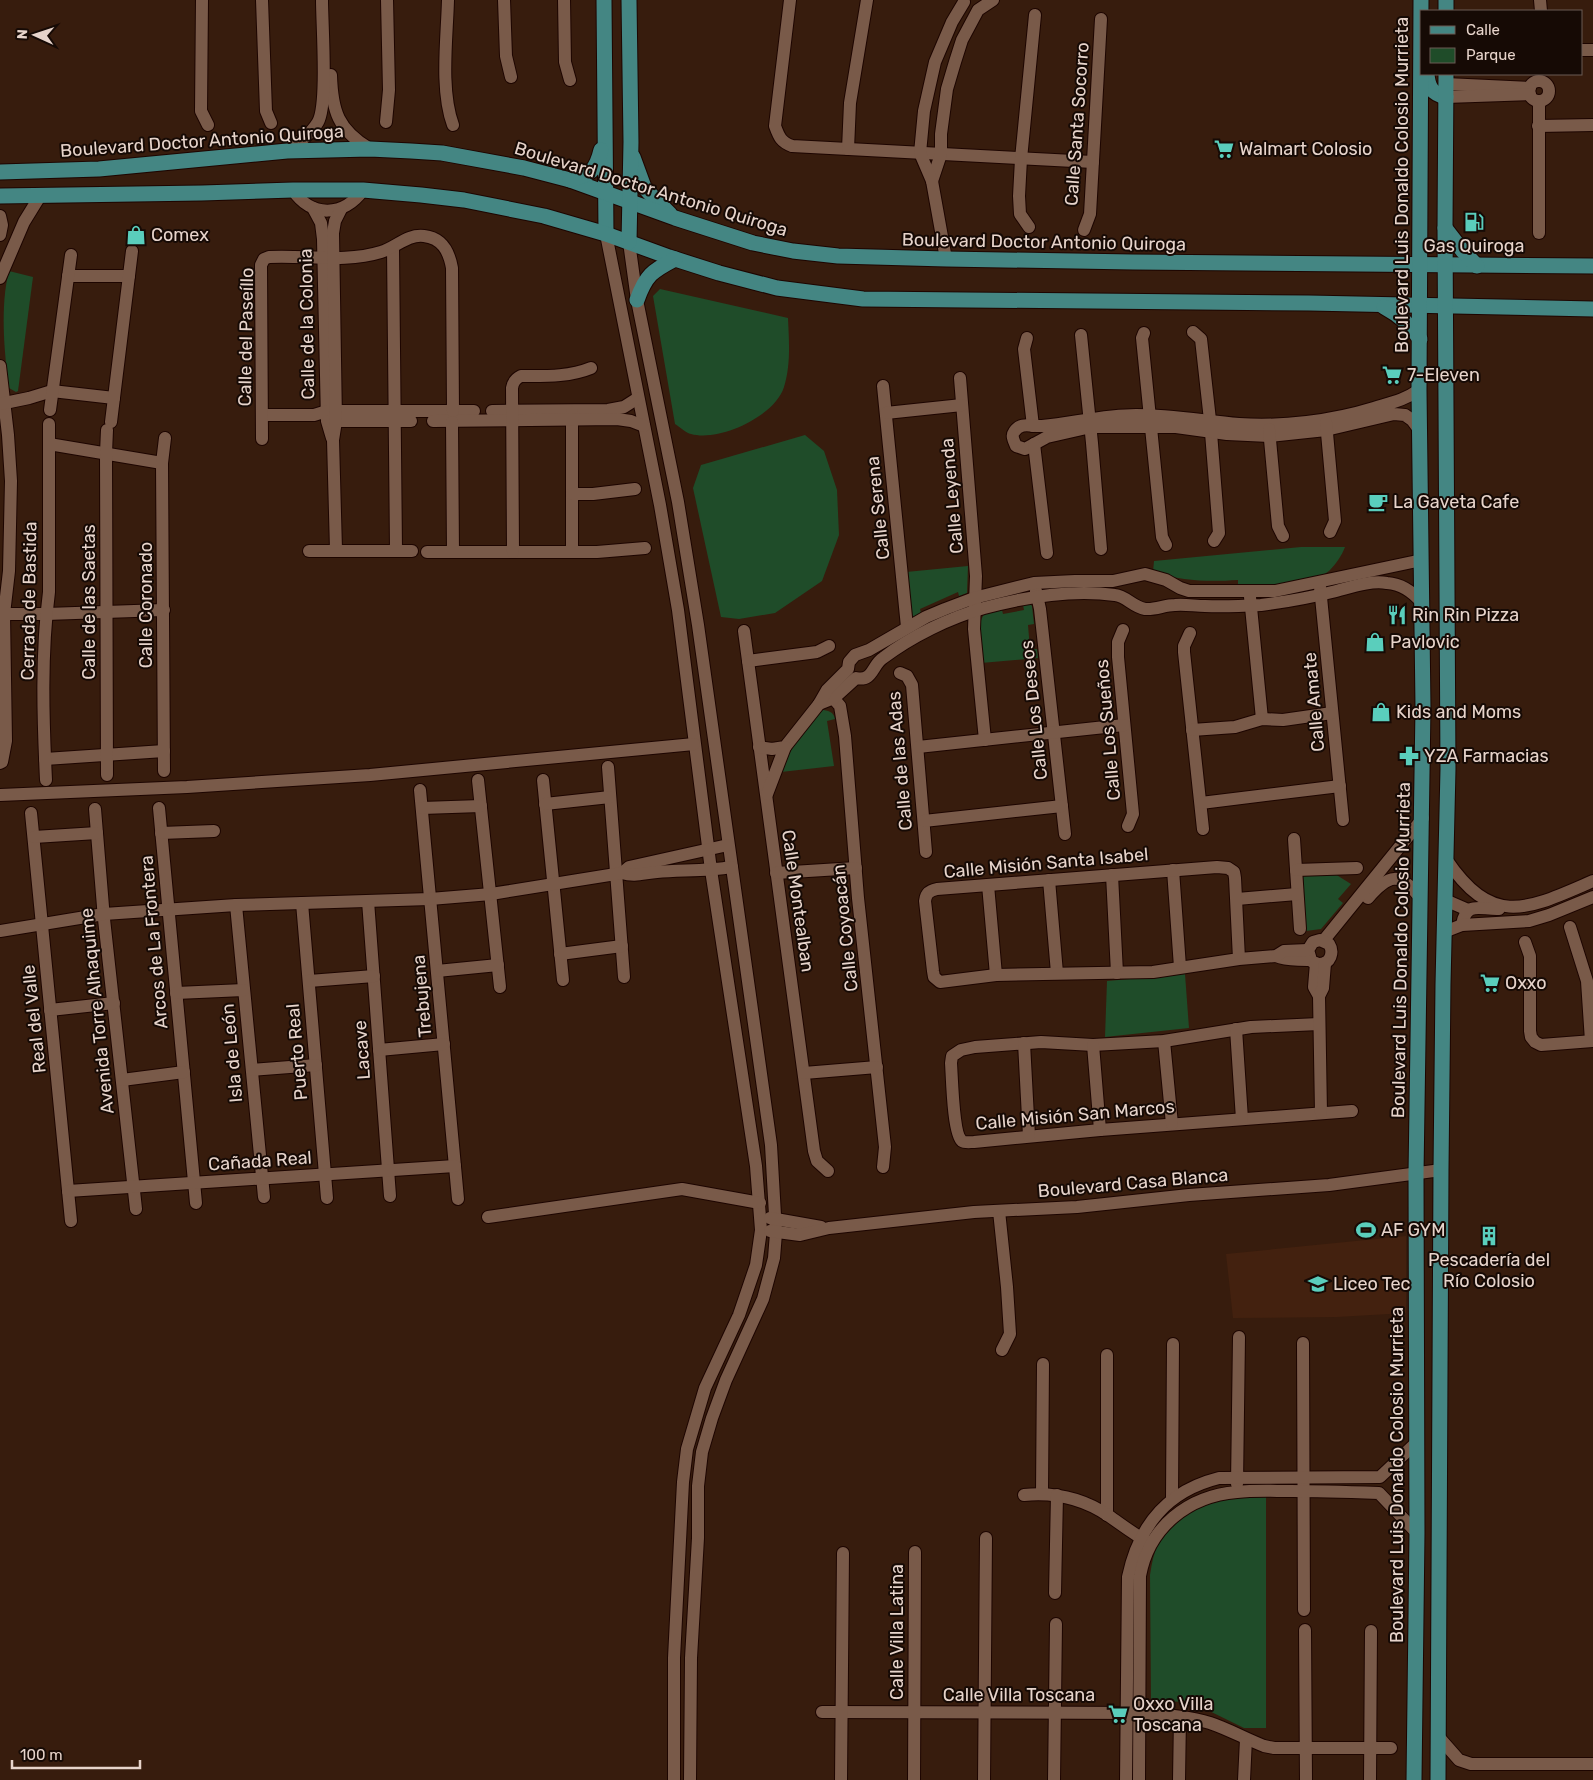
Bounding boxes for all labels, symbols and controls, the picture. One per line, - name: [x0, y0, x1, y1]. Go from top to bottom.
- north arrow: [10, 10, 60, 60]
- legend: [1420, 10, 1583, 75]
- street label: Boulevard Luis Donaldo Colosio Murrieta: [1391, 17, 1413, 353]
- text: Calle: [1466, 21, 1500, 39]
- text: N: [14, 29, 31, 40]
- street label: Calle Santa Socorro: [1060, 41, 1094, 207]
- text: Parque: [1466, 46, 1516, 64]
- street label: Boulevard Doctor Antonio Quiroga: [59, 120, 345, 162]
- street label: Boulevard Doctor Antonio Quiroga: [512, 137, 790, 241]
- supermarket icon: Walmart Colosio: [1213, 138, 1235, 160]
- place label: Walmart Colosio: [1239, 138, 1372, 160]
- fuel station icon: Gas Quiroga: [1463, 211, 1485, 233]
- shop icon: Comex: [125, 224, 147, 246]
- place label: Comex: [151, 224, 209, 246]
- street label: Boulevard Doctor Antonio Quiroga: [902, 229, 1186, 255]
- place label: Gas Quiroga: [1424, 235, 1524, 257]
- street label: Calle de la Colonia: [295, 248, 319, 400]
- street label: Calle del Paseíllo: [234, 267, 258, 407]
- supermarket icon: 7-Eleven: [1381, 364, 1403, 386]
- place label: 7-Eleven: [1407, 364, 1480, 386]
- street label: Calle Leyenda: [936, 437, 968, 555]
- street label: Calle Serena: [862, 455, 894, 561]
- cafe icon: La Gaveta Cafe: [1367, 491, 1389, 513]
- place label: La Gaveta Cafe: [1393, 491, 1519, 513]
- street label: Cerrada de Bastida: [17, 521, 41, 681]
- street label: Calle de las Saetas: [78, 524, 100, 680]
- street label: Calle Coronado: [135, 542, 157, 668]
- restaurant icon: Rin Rin Pizza: [1386, 604, 1408, 626]
- place label: Rin Rin Pizza: [1412, 604, 1519, 626]
- shop icon: Pavlovic: [1364, 631, 1386, 653]
- place label: Pavlovic: [1390, 631, 1460, 653]
- street label: Calle Los Deseos: [1016, 639, 1052, 781]
- street label: Calle Amate: [1299, 651, 1329, 753]
- street label: Calle Los Sueños: [1091, 659, 1125, 801]
- street label: Calle de las Adas: [883, 691, 917, 831]
- shop icon: Kids and Moms: [1370, 701, 1392, 723]
- place label: Kids and Moms: [1396, 701, 1521, 723]
- pharmacy icon: YZA Farmacias: [1398, 745, 1420, 767]
- place label: YZA Farmacias: [1424, 745, 1549, 767]
- street label: Boulevard Luis Donaldo Colosio Murrieta: [1387, 782, 1415, 1118]
- street label: Calle Montealban: [777, 828, 819, 974]
- street label: Calle Misión Santa Isabel: [943, 843, 1149, 883]
- street label: Arcos de La Frontera: [135, 854, 173, 1030]
- street label: Calle Coyoacán: [827, 863, 863, 993]
- street label: Avenida Torre Alhaquime: [75, 907, 119, 1115]
- street label: Trebujena: [407, 954, 437, 1038]
- street label: Real del Valle: [17, 964, 51, 1074]
- supermarket icon: Oxxo: [1479, 972, 1501, 994]
- place label: Oxxo: [1505, 972, 1547, 994]
- street label: Isla de León: [217, 1003, 247, 1103]
- street label: Puerto Real: [282, 1003, 312, 1101]
- street label: Lacave: [349, 1020, 375, 1080]
- street label: Calle Misión San Marcos: [975, 1095, 1175, 1135]
- street label: Cañada Real: [207, 1146, 313, 1176]
- street label: Boulevard Casa Blanca: [1037, 1164, 1229, 1202]
- sports icon: AF GYM: [1355, 1219, 1377, 1241]
- place label: AF GYM: [1381, 1219, 1445, 1241]
- building icon: Pescadería del Río Colosio: [1478, 1225, 1500, 1247]
- place label: Pescadería del Río Colosio: [1428, 1249, 1550, 1292]
- school or university icon: Liceo Tec: [1307, 1273, 1329, 1295]
- place label: Liceo Tec: [1333, 1273, 1411, 1295]
- street label: Boulevard Luis Donaldo Colosio Murrieta: [1386, 1307, 1408, 1643]
- street label: Calle Villa Latina: [886, 1564, 908, 1700]
- street label: Calle Villa Toscana: [943, 1684, 1095, 1706]
- place label: Oxxo Villa Toscana: [1133, 1693, 1213, 1736]
- supermarket icon: Oxxo Villa Toscana: [1107, 1703, 1129, 1725]
- scale bar: [12, 1738, 140, 1770]
- text: 100 m: [20, 1746, 62, 1764]

